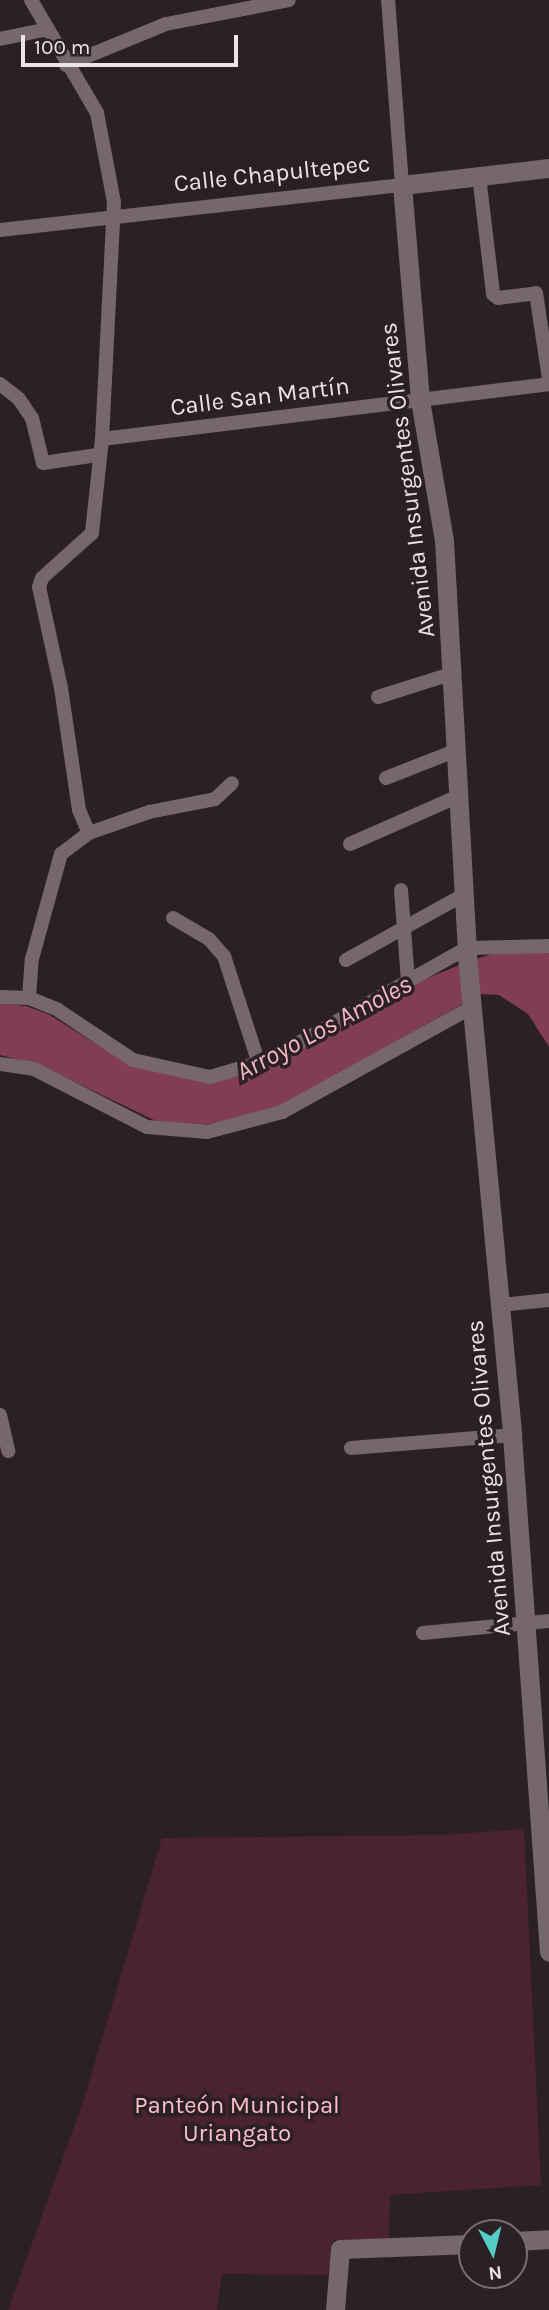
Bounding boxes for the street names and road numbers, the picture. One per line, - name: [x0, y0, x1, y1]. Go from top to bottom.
- street label: Calle Chapultepec: [172, 149, 372, 199]
- street label: Avenida Insurgentes Olivares: [374, 321, 442, 639]
- street label: Calle San Martín: [169, 372, 351, 422]
- street label: Avenida Insurgentes Olivares: [461, 1319, 517, 1637]

